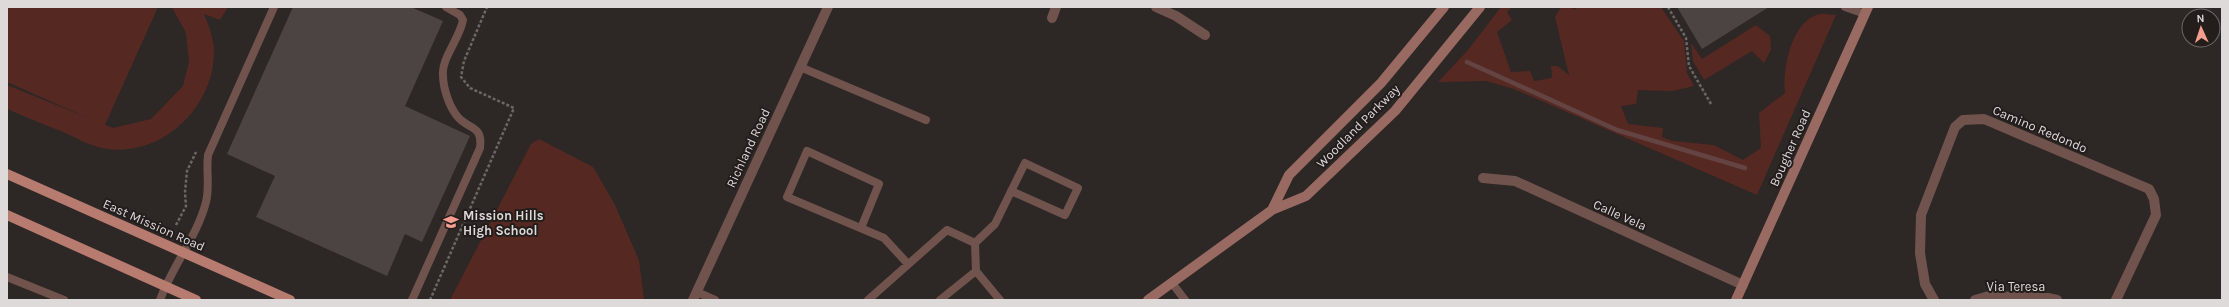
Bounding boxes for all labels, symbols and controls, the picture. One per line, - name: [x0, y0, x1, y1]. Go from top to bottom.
- north arrow: [2181, 8, 2221, 48]
- text: N: [2196, 12, 2205, 25]
- street label: Woodland Parkway: [1313, 81, 1403, 171]
- street label: Camino Redondo: [1990, 102, 2090, 156]
- street label: Richland Road: [723, 106, 773, 190]
- street label: Bougher Road: [1766, 107, 1814, 189]
- street label: East Mission Road: [101, 196, 207, 254]
- street label: Calle Vela: [1591, 197, 1649, 233]
- place label: Mission Hills High School: [463, 208, 544, 238]
- school or university icon: Mission Hills High School: [442, 213, 460, 231]
- street label: Via Teresa: [1986, 279, 2046, 294]

